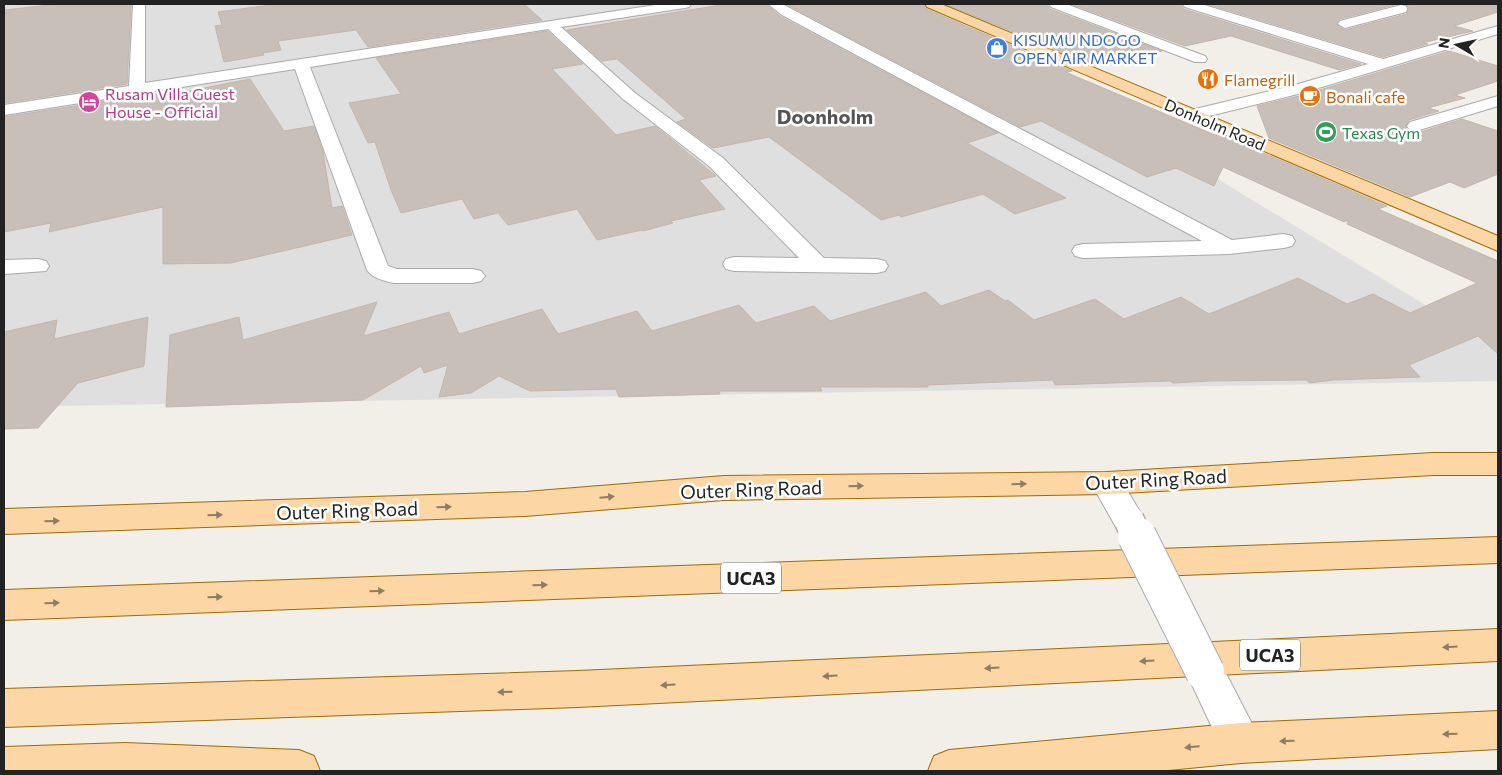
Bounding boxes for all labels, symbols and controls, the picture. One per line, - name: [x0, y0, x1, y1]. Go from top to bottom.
- north arrow: [1432, 20, 1482, 70]
- place label: KISUMU NDOGO OPEN AIR MARKET: [1013, 30, 1158, 67]
- shop icon: KISUMU NDOGO OPEN AIR MARKET: [985, 36, 1009, 60]
- text: N: [1434, 36, 1453, 49]
- restaurant icon: Flamegrill: [1196, 67, 1220, 91]
- place label: Flamegrill: [1224, 70, 1295, 89]
- place label: Rusam Villa Guest House - Official: [105, 84, 235, 121]
- cafe icon: Bonali cafe: [1298, 84, 1322, 108]
- place label: Bonali cafe: [1326, 87, 1405, 106]
- hotel icon: Rusam Villa Guest House - Official: [77, 90, 101, 114]
- street label: Donholm Road: [1162, 94, 1268, 154]
- district label: Doonholm: [777, 104, 873, 128]
- sports icon: Texas Gym: [1314, 120, 1338, 144]
- place label: Texas Gym: [1342, 123, 1420, 142]
- street label: Outer Ring Road: [1085, 464, 1227, 494]
- street label: Outer Ring Road: [680, 475, 822, 503]
- one-way arrow: [1011, 480, 1027, 488]
- one-way arrow: [848, 482, 864, 490]
- one-way arrow: [599, 493, 615, 501]
- street label: Outer Ring Road: [276, 496, 418, 524]
- one-way arrow: [437, 503, 453, 511]
- one-way arrow: [207, 511, 223, 519]
- one-way arrow: [45, 516, 61, 524]
- road number: UCA3: [721, 562, 781, 594]
- one-way arrow: [532, 581, 548, 589]
- one-way arrow: [369, 587, 385, 595]
- one-way arrow: [207, 593, 223, 601]
- one-way arrow: [45, 599, 61, 607]
- road number: UCA3: [1240, 640, 1300, 670]
- one-way arrow: [1441, 643, 1457, 651]
- one-way arrow: [1139, 657, 1155, 665]
- one-way arrow: [984, 664, 1000, 672]
- one-way arrow: [822, 673, 838, 681]
- one-way arrow: [660, 681, 676, 689]
- one-way arrow: [497, 688, 513, 696]
- one-way arrow: [1441, 730, 1457, 738]
- one-way arrow: [1279, 737, 1295, 745]
- one-way arrow: [1184, 743, 1200, 751]

